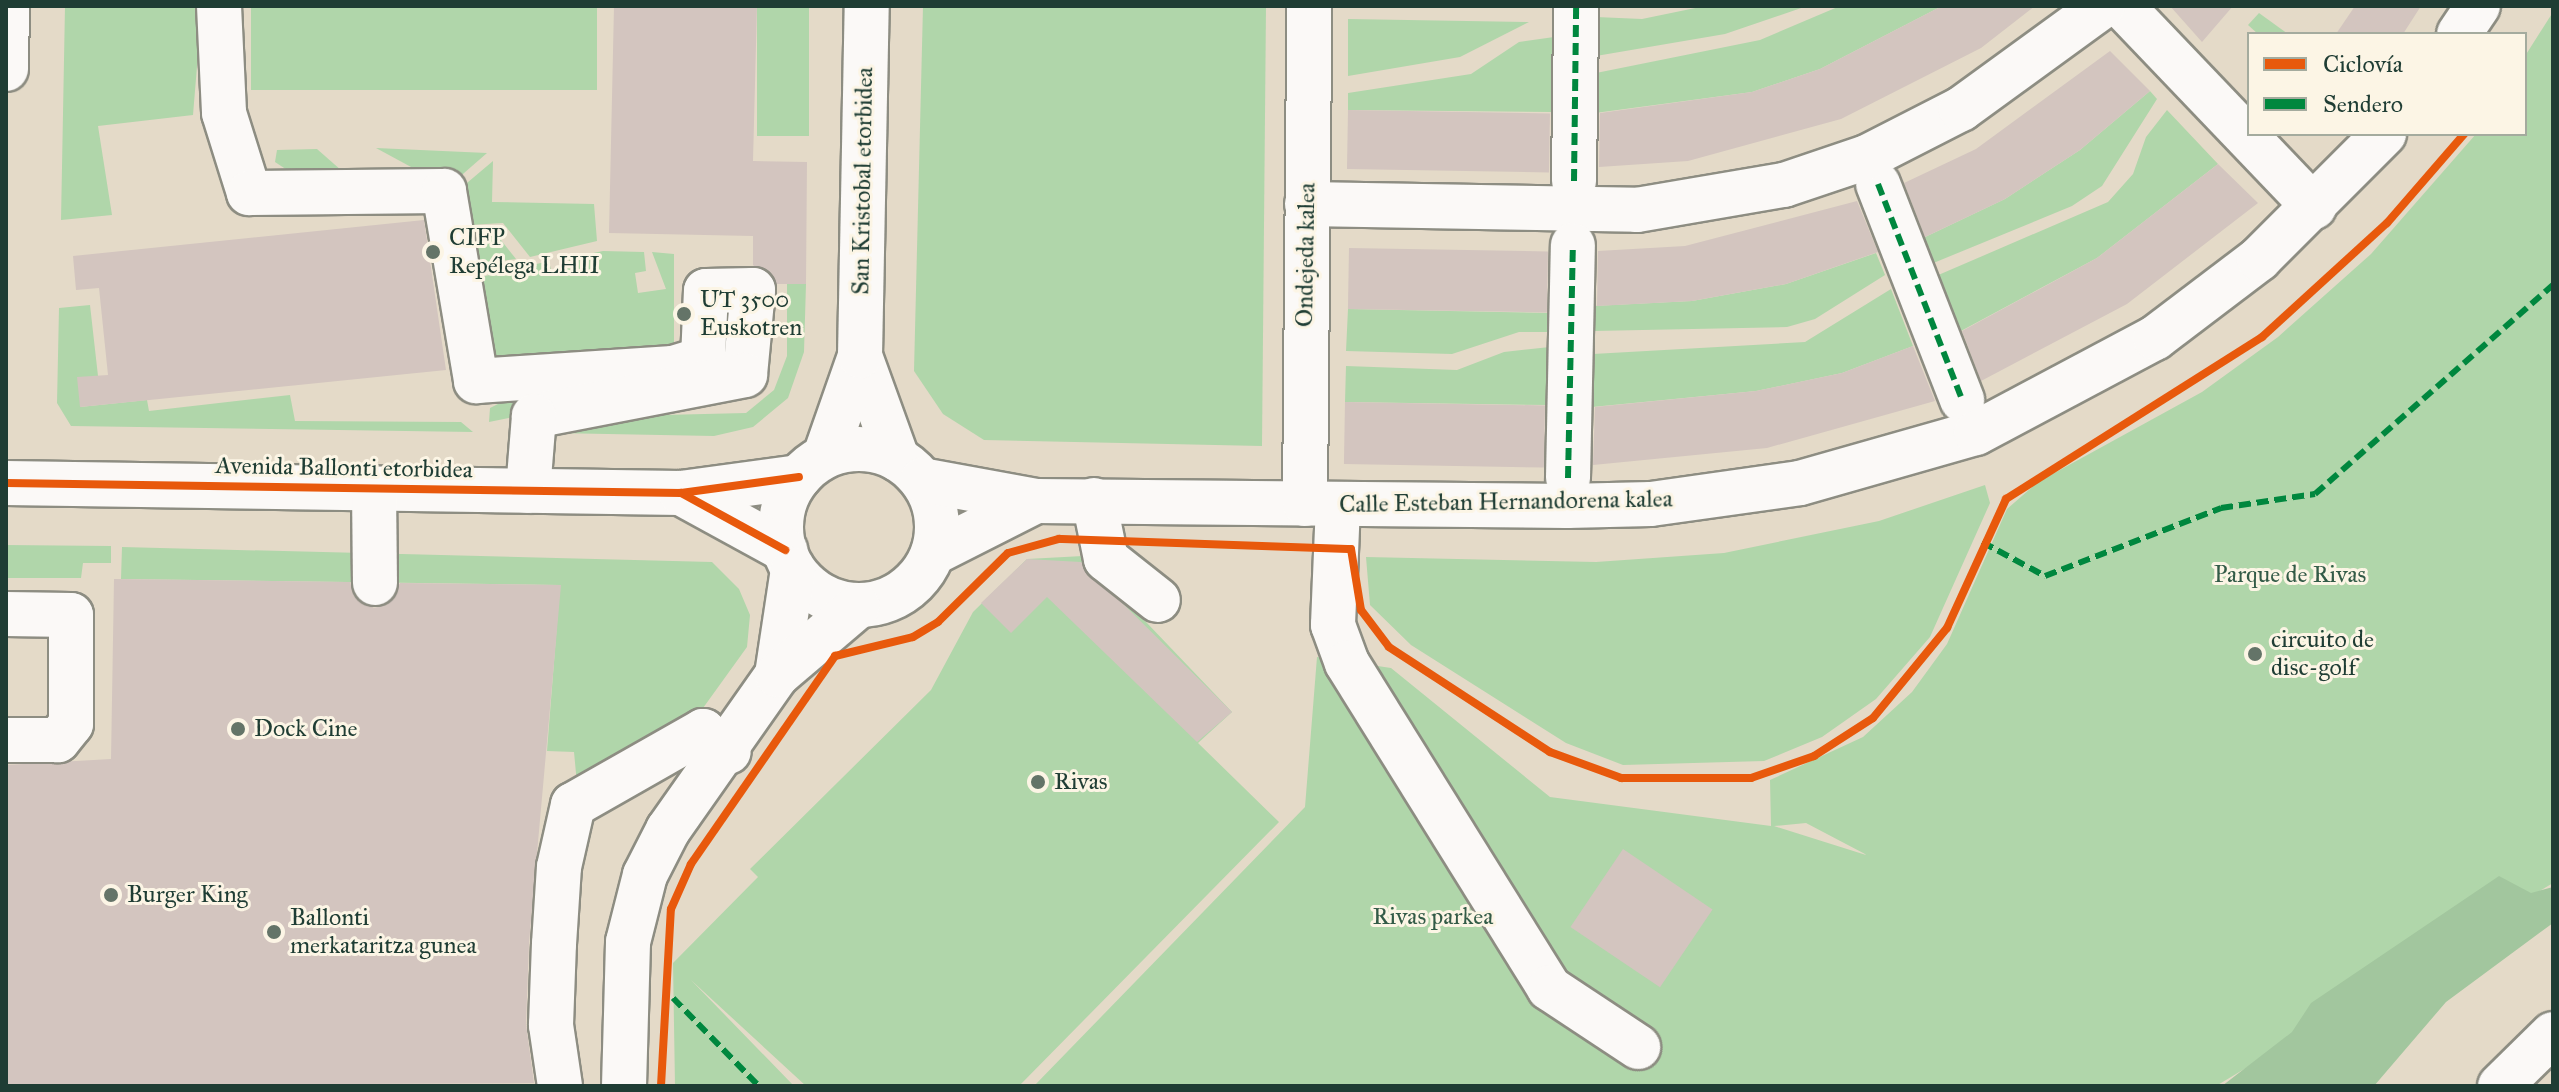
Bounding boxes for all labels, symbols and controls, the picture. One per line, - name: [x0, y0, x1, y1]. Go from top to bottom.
- legend: [2247, 32, 2527, 136]
- text: Ciclovía: [2323, 49, 2403, 79]
- street label: San Kristobal etorbidea: [847, 67, 879, 295]
- text: Sendero: [2323, 89, 2403, 119]
- street label: Ondejeda kalea: [1290, 183, 1322, 327]
- place label: CIFP Repélega LHII: [449, 224, 600, 280]
- marker: CIFP Repélega LHII: [424, 243, 442, 261]
- place label: UT 3500 Euskotren: [700, 286, 802, 342]
- marker: UT 3500 Euskotren: [675, 305, 693, 323]
- street label: Avenida Ballonti etorbidea: [215, 451, 473, 485]
- street label: Calle Esteban Hernandorena kalea: [1339, 485, 1673, 519]
- park label: Parque de Rivas: [2214, 561, 2366, 589]
- place label: circuito de disc-golf: [2271, 626, 2374, 682]
- marker: circuito de disc-golf: [2246, 645, 2264, 663]
- place label: Dock Cine: [254, 715, 358, 743]
- marker: Dock Cine: [229, 720, 247, 738]
- place label: Rivas: [1054, 768, 1108, 796]
- marker: Rivas: [1029, 773, 1047, 791]
- place label: Burger King: [127, 881, 248, 909]
- marker: Burger King: [102, 886, 120, 904]
- park label: Rivas parkea: [1373, 903, 1493, 931]
- place label: Ballonti merkataritza gunea: [290, 904, 477, 960]
- marker: Ballonti merkataritza gunea: [265, 923, 283, 941]

